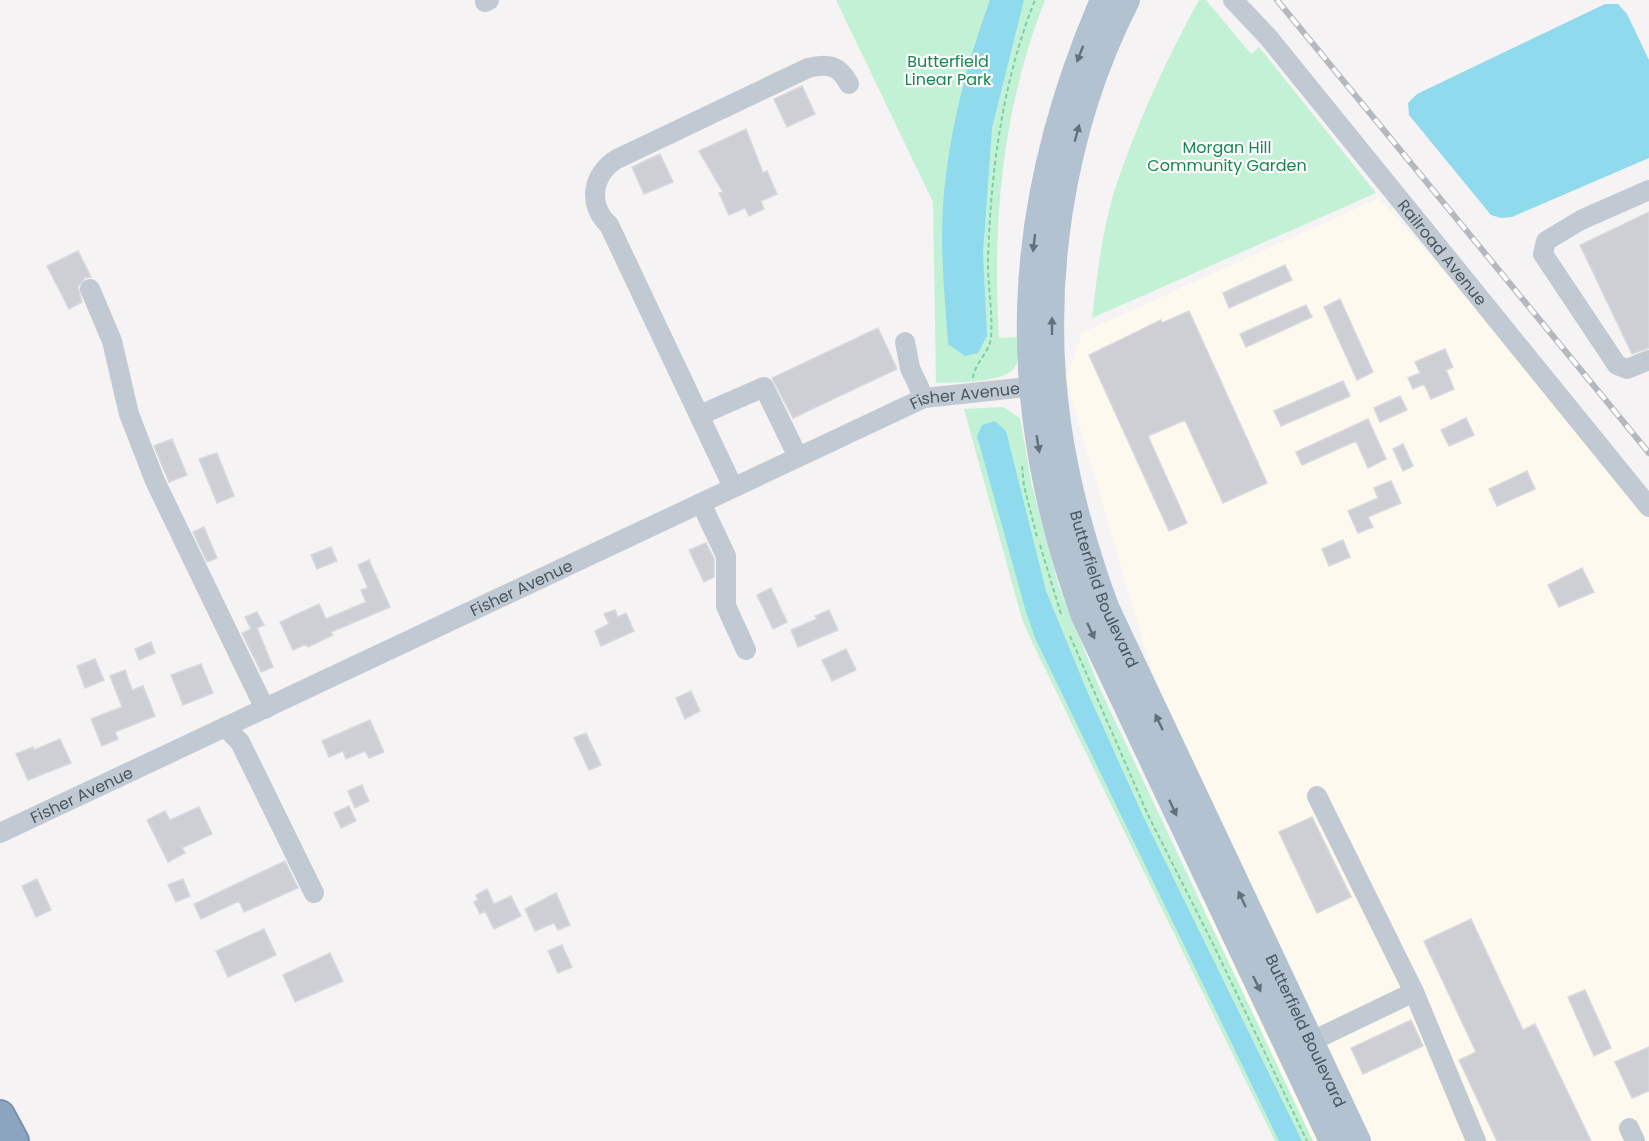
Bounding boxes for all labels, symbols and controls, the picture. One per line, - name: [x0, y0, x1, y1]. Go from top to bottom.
- one-way arrow: [1075, 45, 1085, 63]
- park label: Butterfield Linear Park: [905, 50, 992, 91]
- one-way arrow: [1073, 124, 1083, 142]
- park label: Morgan Hill Community Garden: [1147, 136, 1307, 177]
- street label: Railroad Avenue: [1392, 194, 1493, 310]
- one-way arrow: [1029, 233, 1038, 252]
- one-way arrow: [1047, 317, 1057, 336]
- street label: Fisher Avenue: [906, 376, 1021, 415]
- one-way arrow: [1033, 435, 1042, 454]
- street label: Butterfield Boulevard: [1065, 508, 1144, 671]
- street label: Fisher Avenue: [466, 554, 576, 622]
- one-way arrow: [1086, 623, 1095, 640]
- one-way arrow: [1154, 713, 1164, 731]
- street label: Fisher Avenue: [26, 761, 137, 829]
- one-way arrow: [1169, 800, 1178, 817]
- one-way arrow: [1238, 890, 1247, 907]
- street label: Butterfield Boulevard: [1260, 950, 1352, 1111]
- one-way arrow: [1252, 976, 1261, 993]

